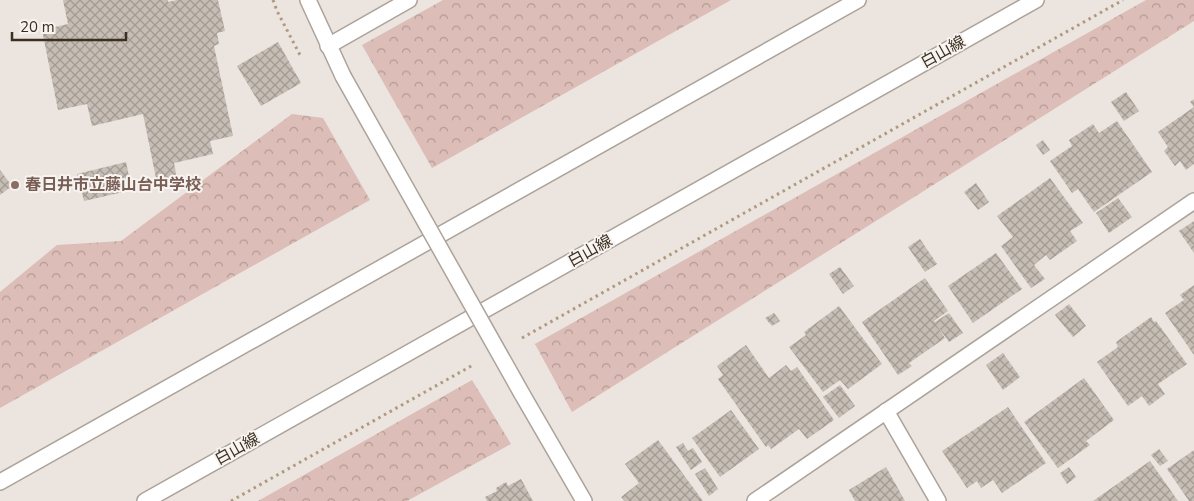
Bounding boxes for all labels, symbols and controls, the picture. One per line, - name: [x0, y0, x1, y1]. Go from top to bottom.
- scale bar: [12, 10, 126, 42]
- text: 20 m: [20, 17, 55, 37]
- street label: 白山線: [917, 31, 969, 73]
- place label: 春日井市立藤山台中学校: [25, 174, 201, 196]
- marker: 春日井市立藤山台中学校: [9, 179, 21, 191]
- street label: 白山線: [564, 230, 616, 272]
- street label: 白山線: [211, 428, 263, 470]

